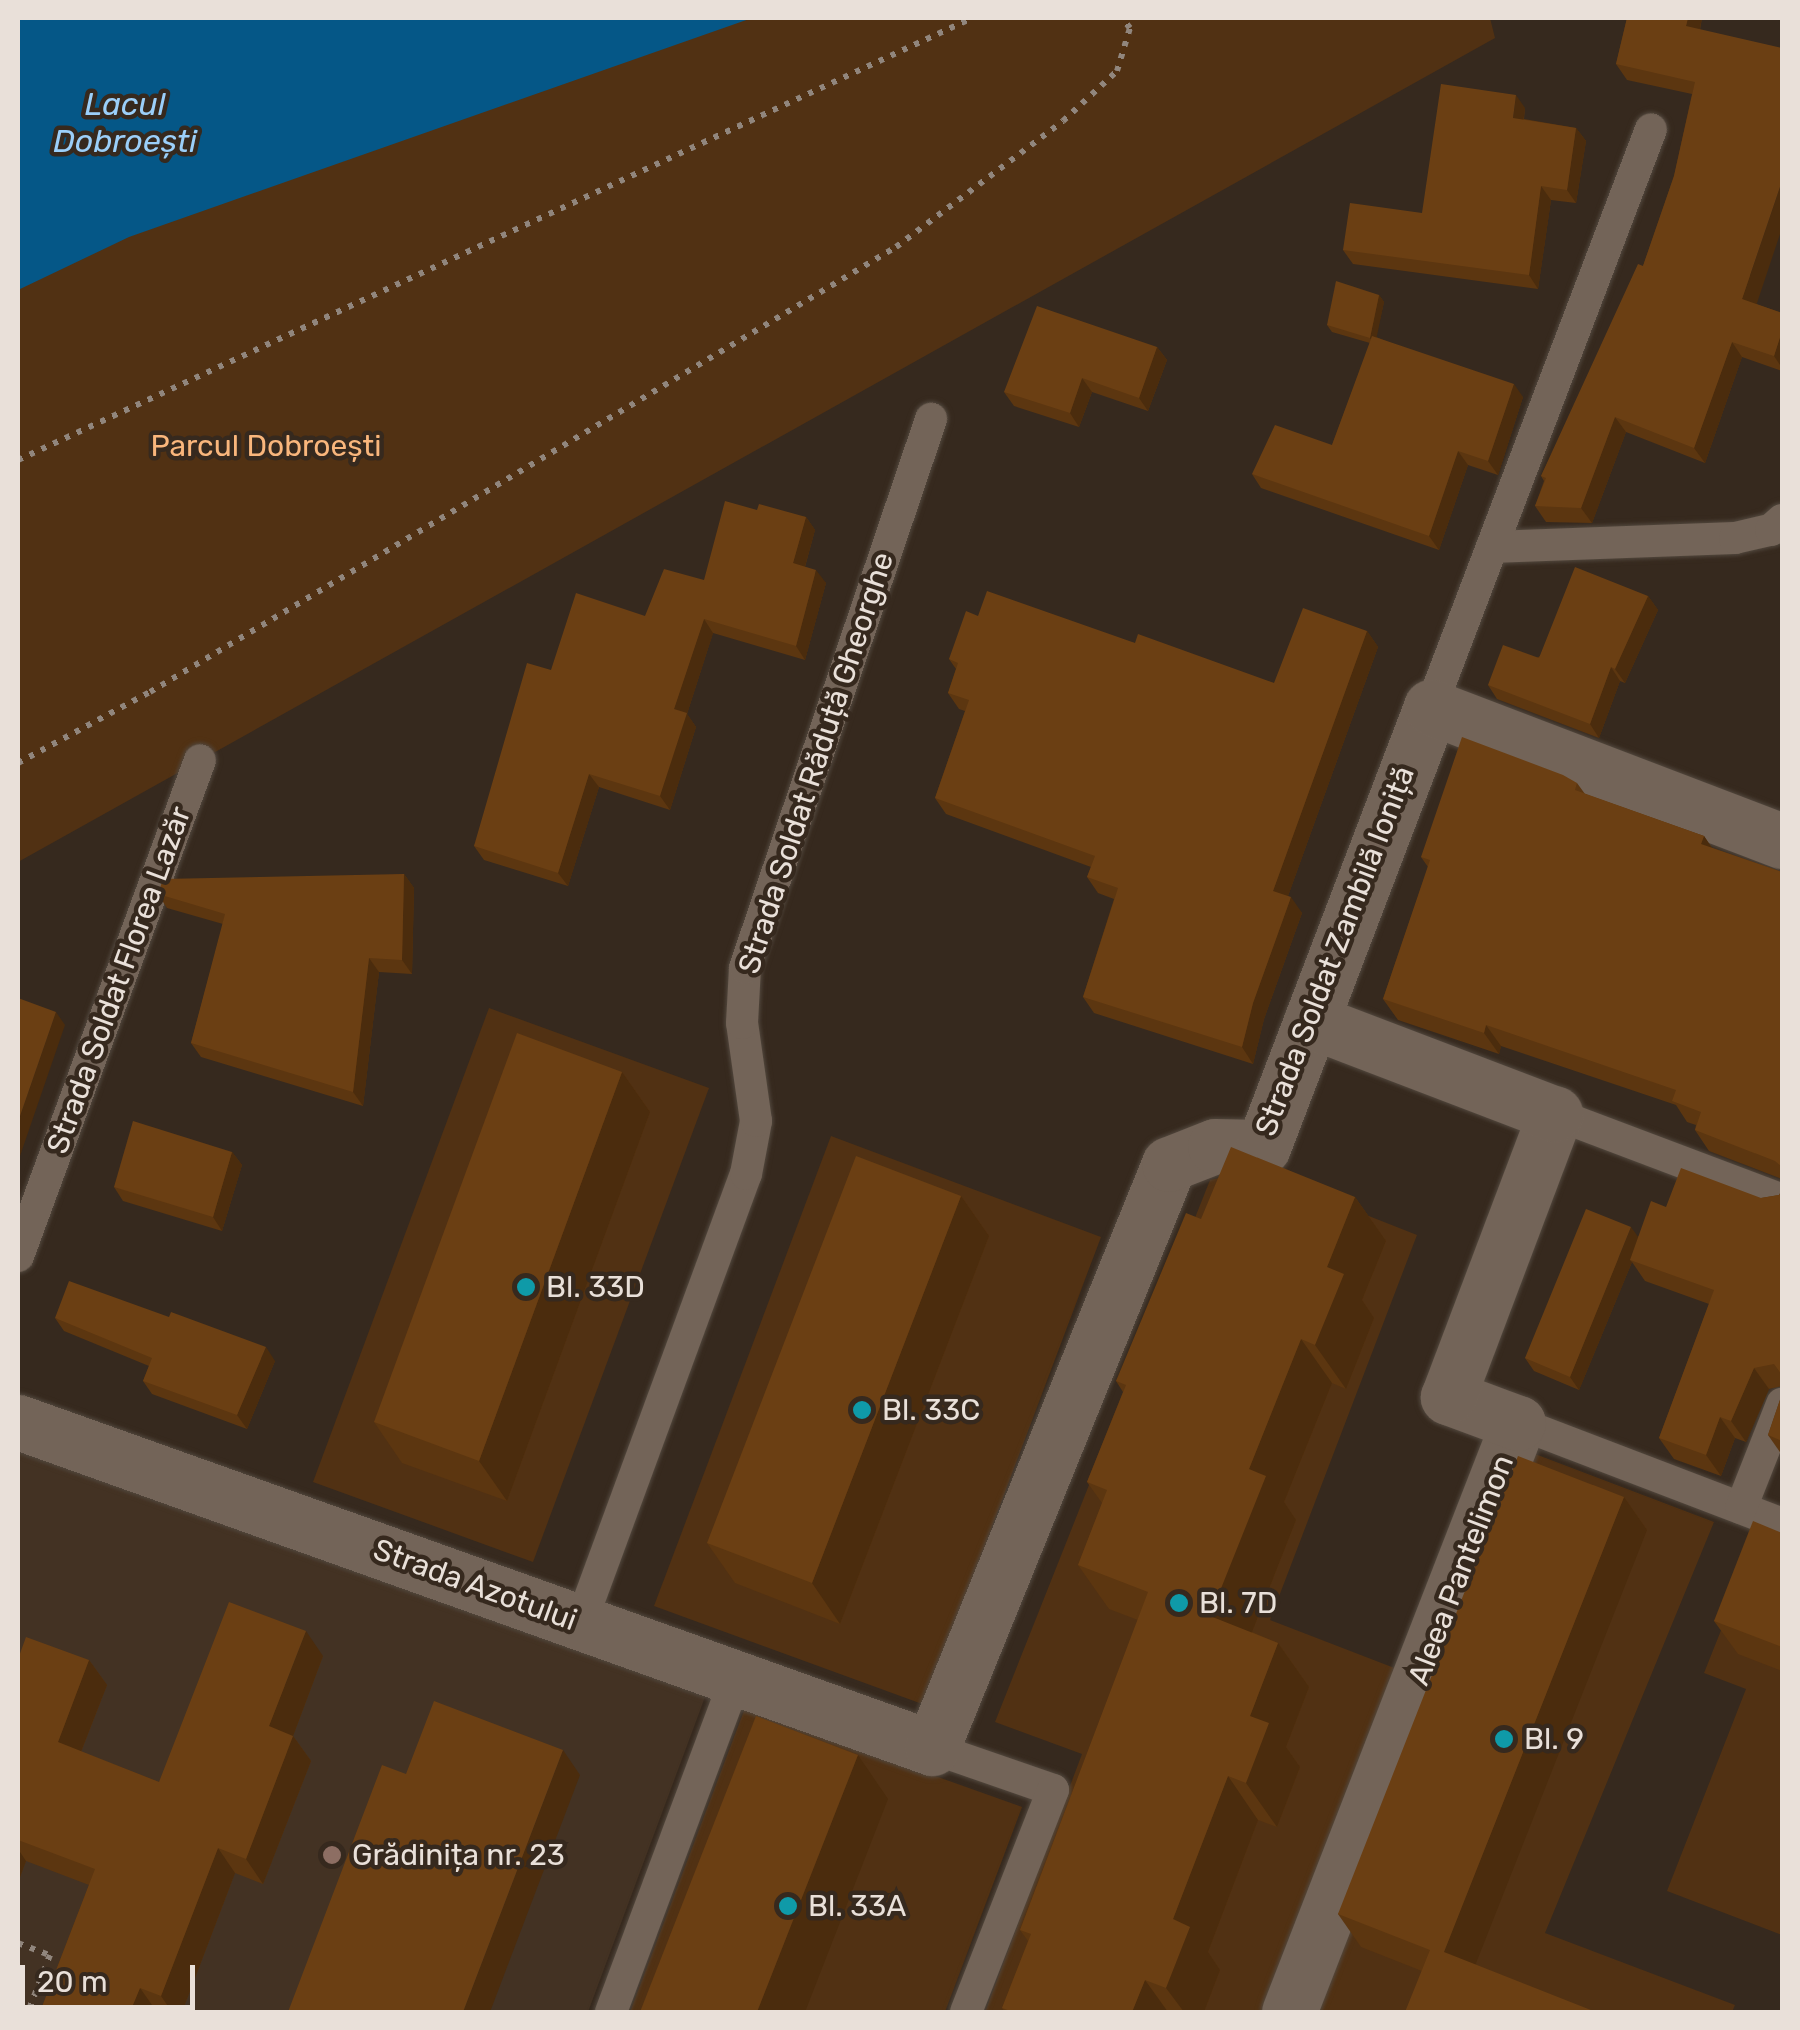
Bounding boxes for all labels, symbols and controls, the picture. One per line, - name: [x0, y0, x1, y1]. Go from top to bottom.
- water label: Lacul Dobroești: [53, 86, 197, 161]
- park label: Parcul Dobroești: [150, 428, 382, 464]
- street label: Strada Soldat Răduță Gheorghe: [731, 548, 901, 978]
- street label: Strada Soldat Zambilă Ioniță: [1248, 761, 1422, 1141]
- street label: Strada Soldat Florea Lazăr: [39, 801, 199, 1159]
- place label: Bl. 33D: [546, 1269, 645, 1305]
- marker: Bl. 33D: [515, 1276, 537, 1298]
- place label: Bl. 33C: [882, 1392, 980, 1428]
- marker: Bl. 33C: [851, 1399, 873, 1421]
- street label: Aleea Pantelimon: [1401, 1450, 1521, 1690]
- street label: Strada Azotului: [368, 1531, 582, 1639]
- place label: Bl. 7D: [1199, 1585, 1277, 1621]
- marker: Bl. 7D: [1168, 1592, 1190, 1614]
- place label: Bl. 9: [1524, 1721, 1584, 1757]
- marker: Bl. 9: [1493, 1728, 1515, 1750]
- place label: Grădinița nr. 23: [352, 1837, 565, 1873]
- marker: Grădinița nr. 23: [321, 1844, 343, 1866]
- place label: Bl. 33A: [808, 1888, 906, 1924]
- marker: Bl. 33A: [777, 1895, 799, 1917]
- scale bar: [25, 1945, 200, 2007]
- text: 20 m: [37, 1964, 108, 2000]

